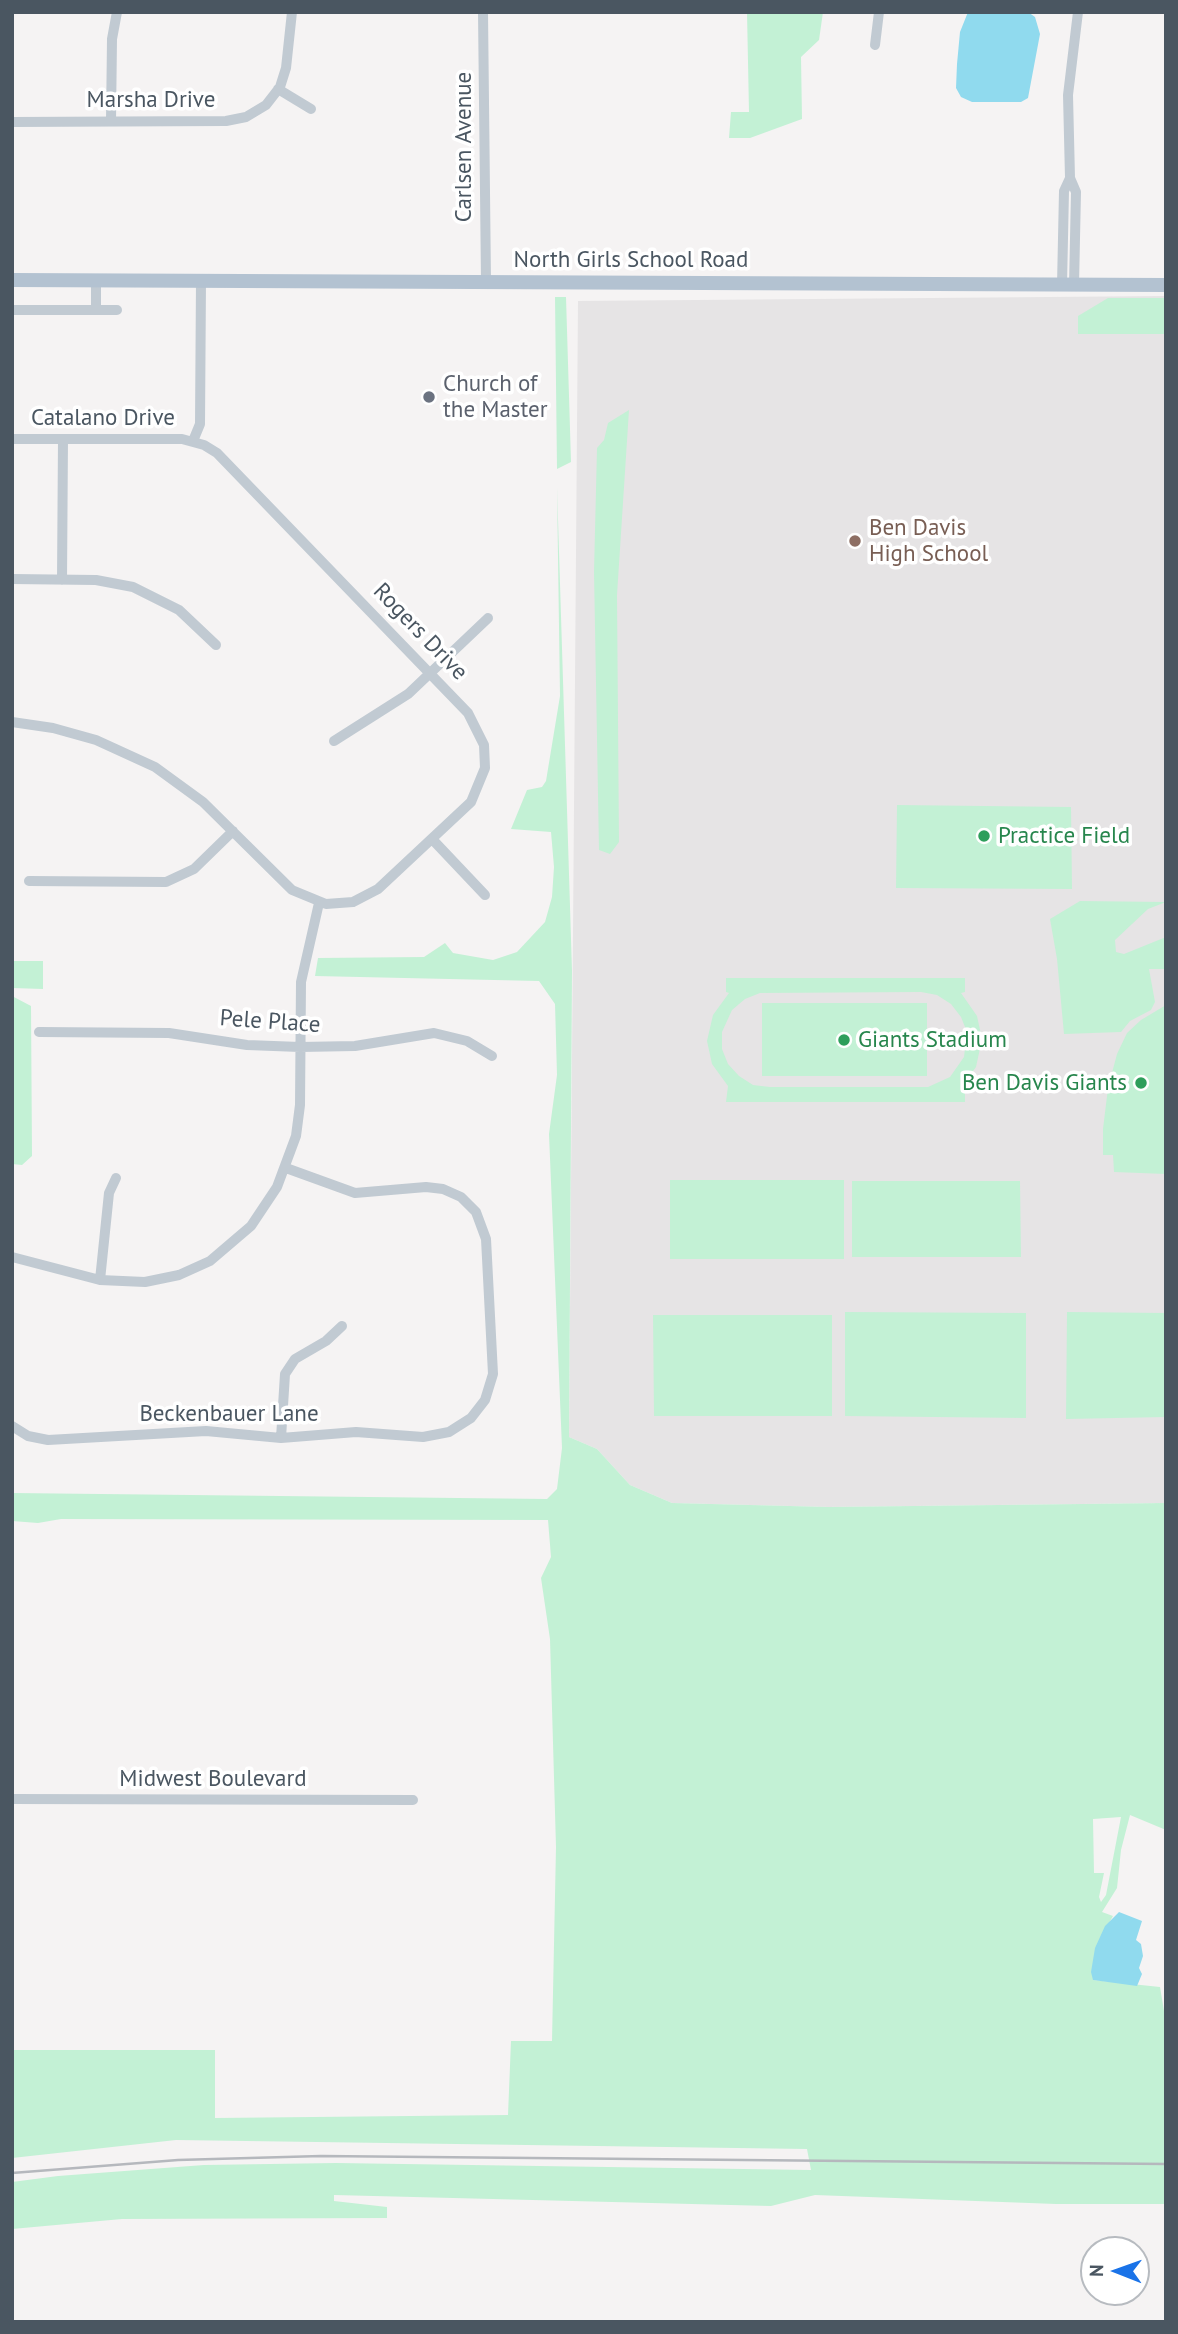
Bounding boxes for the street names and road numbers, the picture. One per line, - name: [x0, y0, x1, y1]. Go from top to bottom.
- street label: Carlsen Avenue: [450, 72, 478, 222]
- street label: Marsha Drive: [87, 86, 215, 114]
- street label: North Girls School Road: [514, 246, 748, 274]
- street label: Catalano Drive: [31, 404, 175, 432]
- street label: Rogers Drive: [367, 578, 473, 686]
- street label: Pele Place: [219, 1005, 321, 1039]
- street label: Beckenbauer Lane: [139, 1400, 319, 1428]
- street label: Midwest Boulevard: [119, 1765, 307, 1793]

